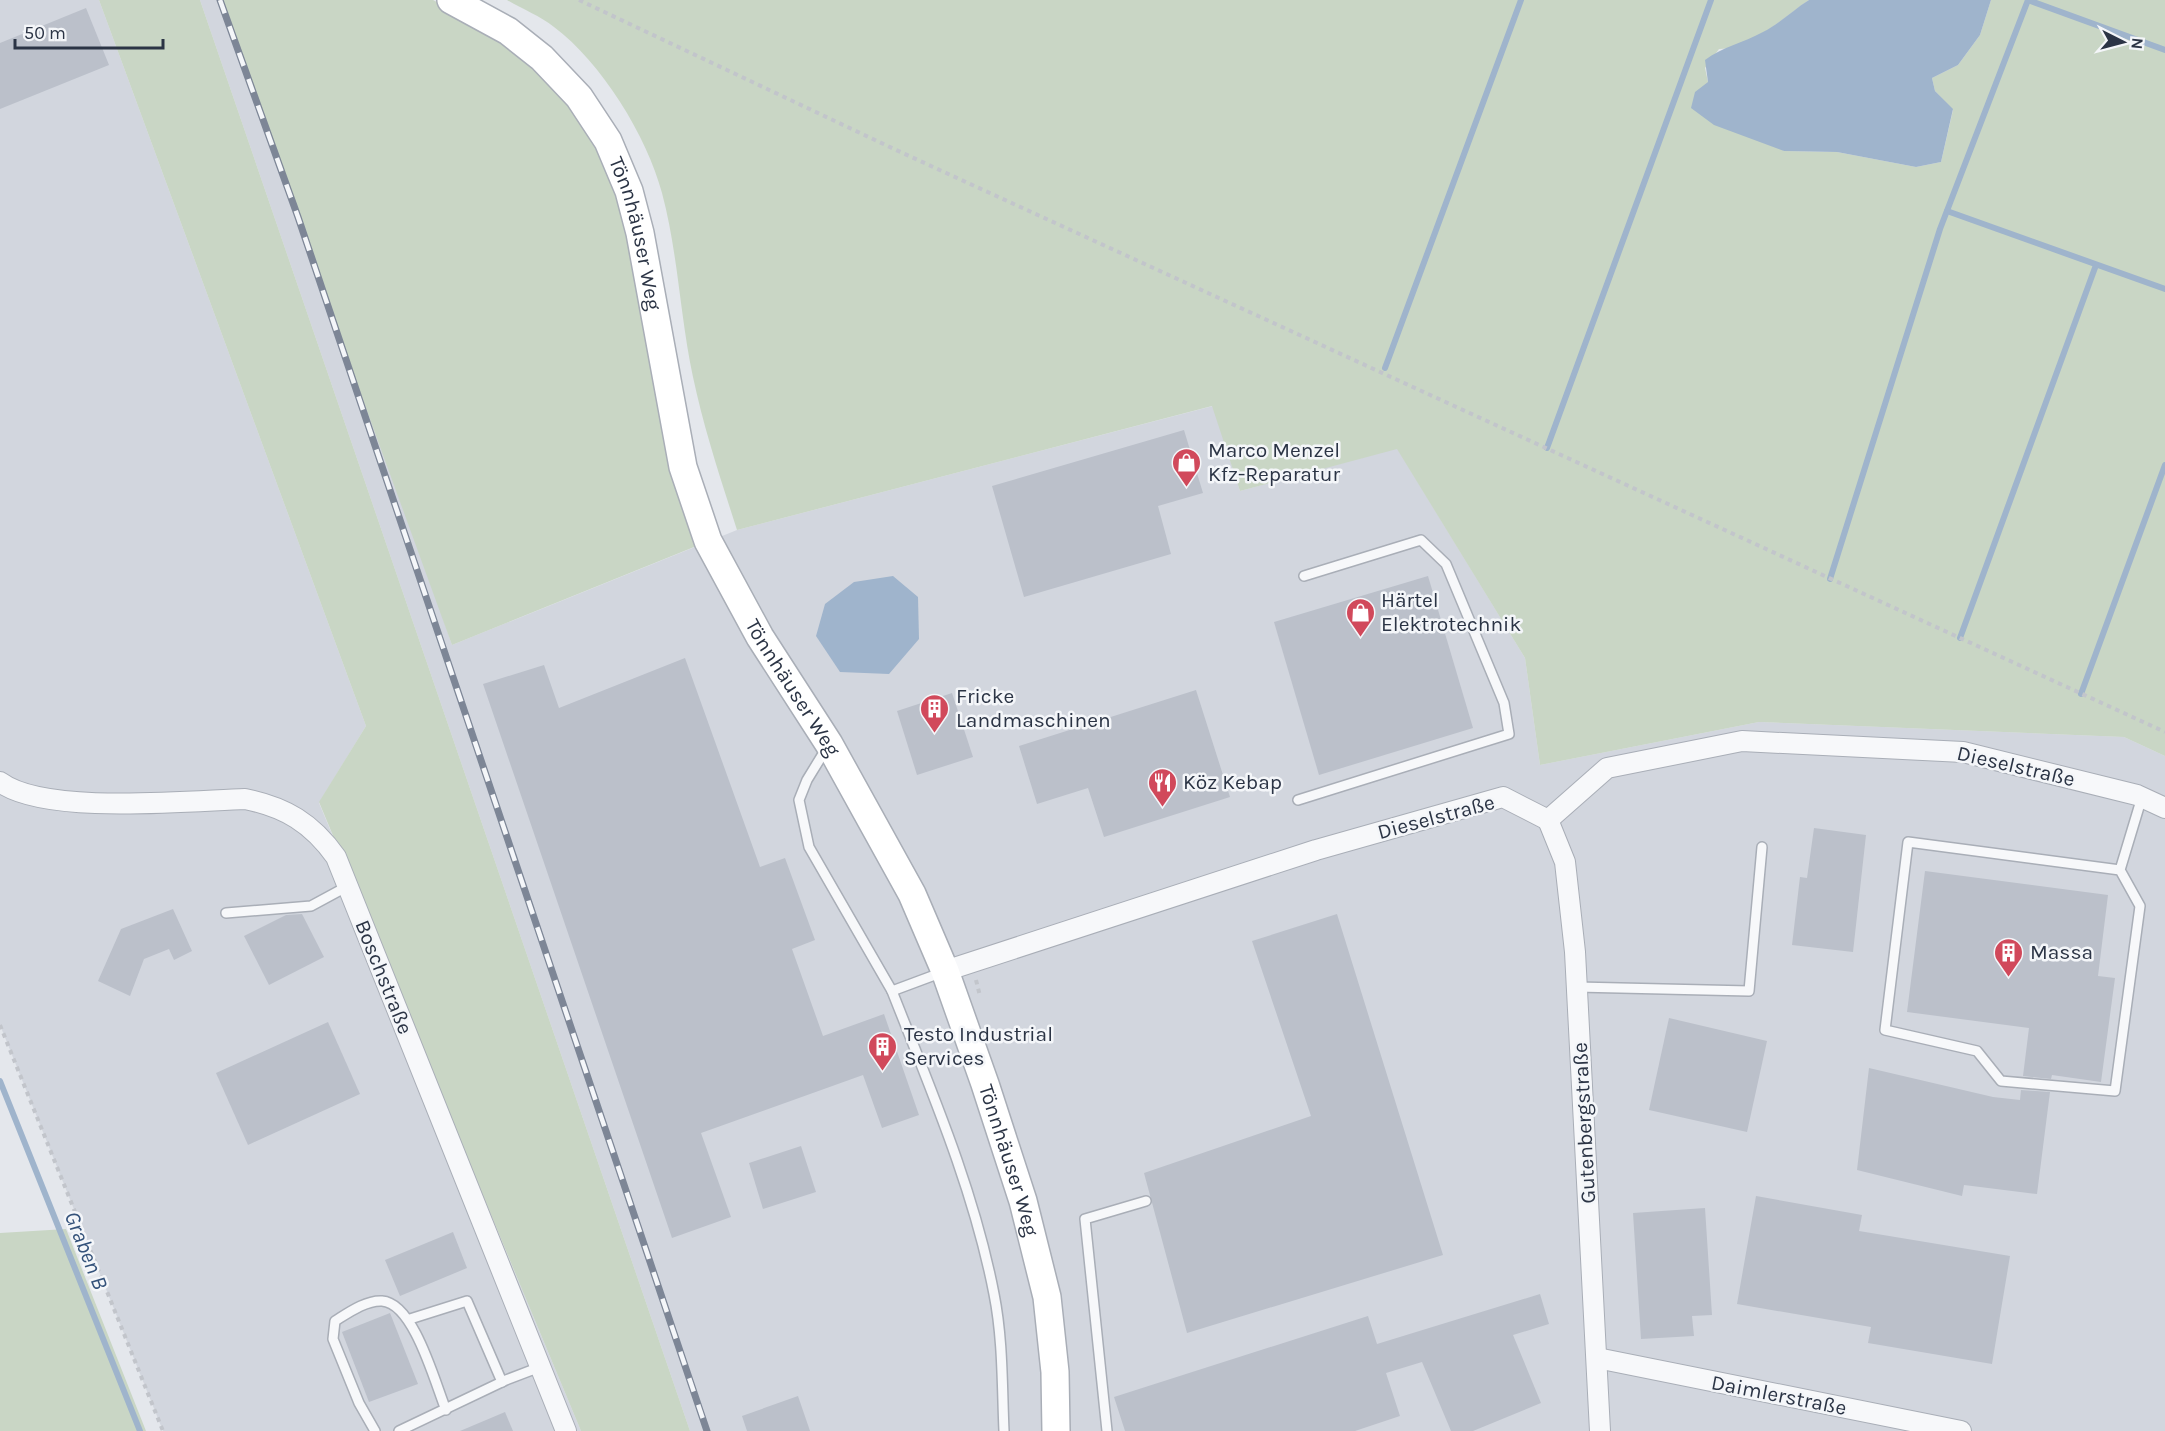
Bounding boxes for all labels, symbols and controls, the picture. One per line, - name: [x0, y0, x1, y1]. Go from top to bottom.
- scale bar: [15, 12, 164, 50]
- north arrow: [2093, 12, 2153, 72]
- text: 50 m: [24, 22, 66, 44]
- text: N: [2127, 37, 2147, 50]
- street label: Tönnhäuser Weg: [604, 153, 666, 313]
- place label: Marco Menzel Kfz-Reparatur: [1208, 438, 1340, 486]
- shop icon: Marco Menzel Kfz-Reparatur: [1171, 446, 1203, 488]
- place label: Härtel Elektrotechnik: [1381, 588, 1521, 636]
- shop icon: Härtel Elektrotechnik: [1344, 596, 1376, 638]
- street label: Tönnhäuser Weg: [741, 615, 845, 760]
- place label: Fricke Landmaschinen: [956, 684, 1111, 732]
- building icon: Fricke Landmaschinen: [919, 692, 951, 734]
- street label: Dieselstraße: [1955, 741, 2077, 791]
- restaurant icon: Köz Kebap: [1146, 766, 1178, 808]
- place label: Köz Kebap: [1183, 770, 1282, 794]
- street label: Dieselstraße: [1375, 790, 1497, 844]
- street label: Boschstraße: [350, 916, 418, 1038]
- building icon: Massa: [1993, 936, 2025, 978]
- place label: Massa: [2030, 940, 2093, 964]
- place label: Testo Industrial Services: [904, 1022, 1053, 1070]
- building icon: Testo Industrial Services: [867, 1030, 899, 1072]
- street label: Gutenbergstraße: [1568, 1042, 1600, 1204]
- street label: Tönnhäuser Weg: [974, 1081, 1043, 1239]
- water label: Graben B: [59, 1207, 114, 1293]
- street label: Daimlerstraße: [1709, 1370, 1849, 1420]

